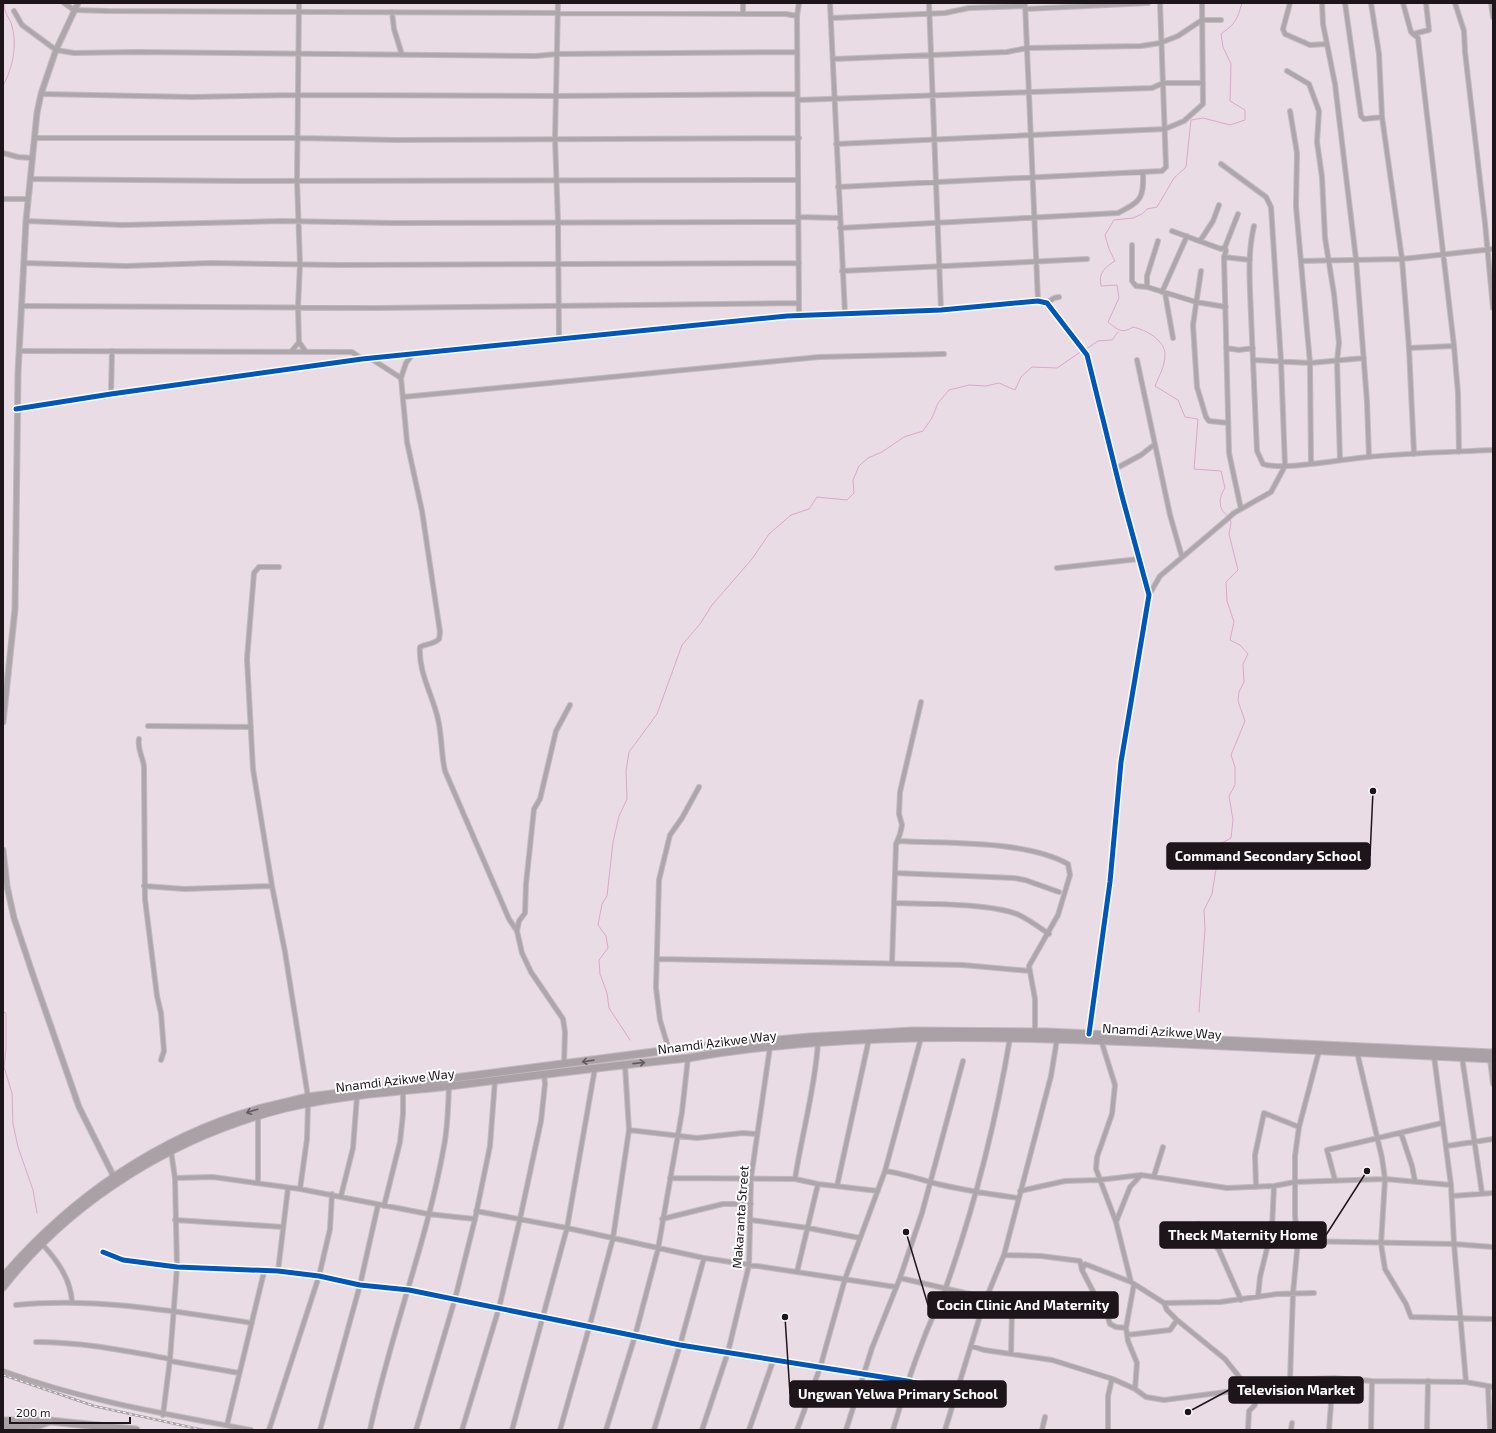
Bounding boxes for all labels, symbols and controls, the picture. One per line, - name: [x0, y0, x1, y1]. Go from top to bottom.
- callout: Command Secondary School: [1167, 843, 1370, 869]
- text: Command Secondary School: [1175, 847, 1362, 864]
- street label: Nnamdi Azikwe Way: [1102, 1020, 1222, 1042]
- street label: Nnamdi Azikwe Way: [657, 1027, 777, 1057]
- one-way arrow: [582, 1058, 595, 1065]
- one-way arrow: [632, 1059, 645, 1067]
- street label: Nnamdi Azikwe Way: [335, 1065, 455, 1095]
- one-way arrow: [246, 1108, 259, 1115]
- street label: Makaranta Street: [728, 1165, 752, 1269]
- callout: Theck Maternity Home: [1160, 1222, 1326, 1248]
- text: Theck Maternity Home: [1168, 1226, 1318, 1243]
- callout: Cocin Clinic And Maternity: [928, 1292, 1118, 1318]
- text: Cocin Clinic And Maternity: [937, 1296, 1110, 1313]
- callout: Television Market: [1229, 1377, 1363, 1403]
- callout: Ungwan Yelwa Primary School: [790, 1381, 1006, 1407]
- text: Television Market: [1237, 1381, 1355, 1398]
- text: Ungwan Yelwa Primary School: [798, 1385, 998, 1402]
- scale bar: [10, 1399, 130, 1425]
- text: 200 m: [16, 1405, 50, 1419]

